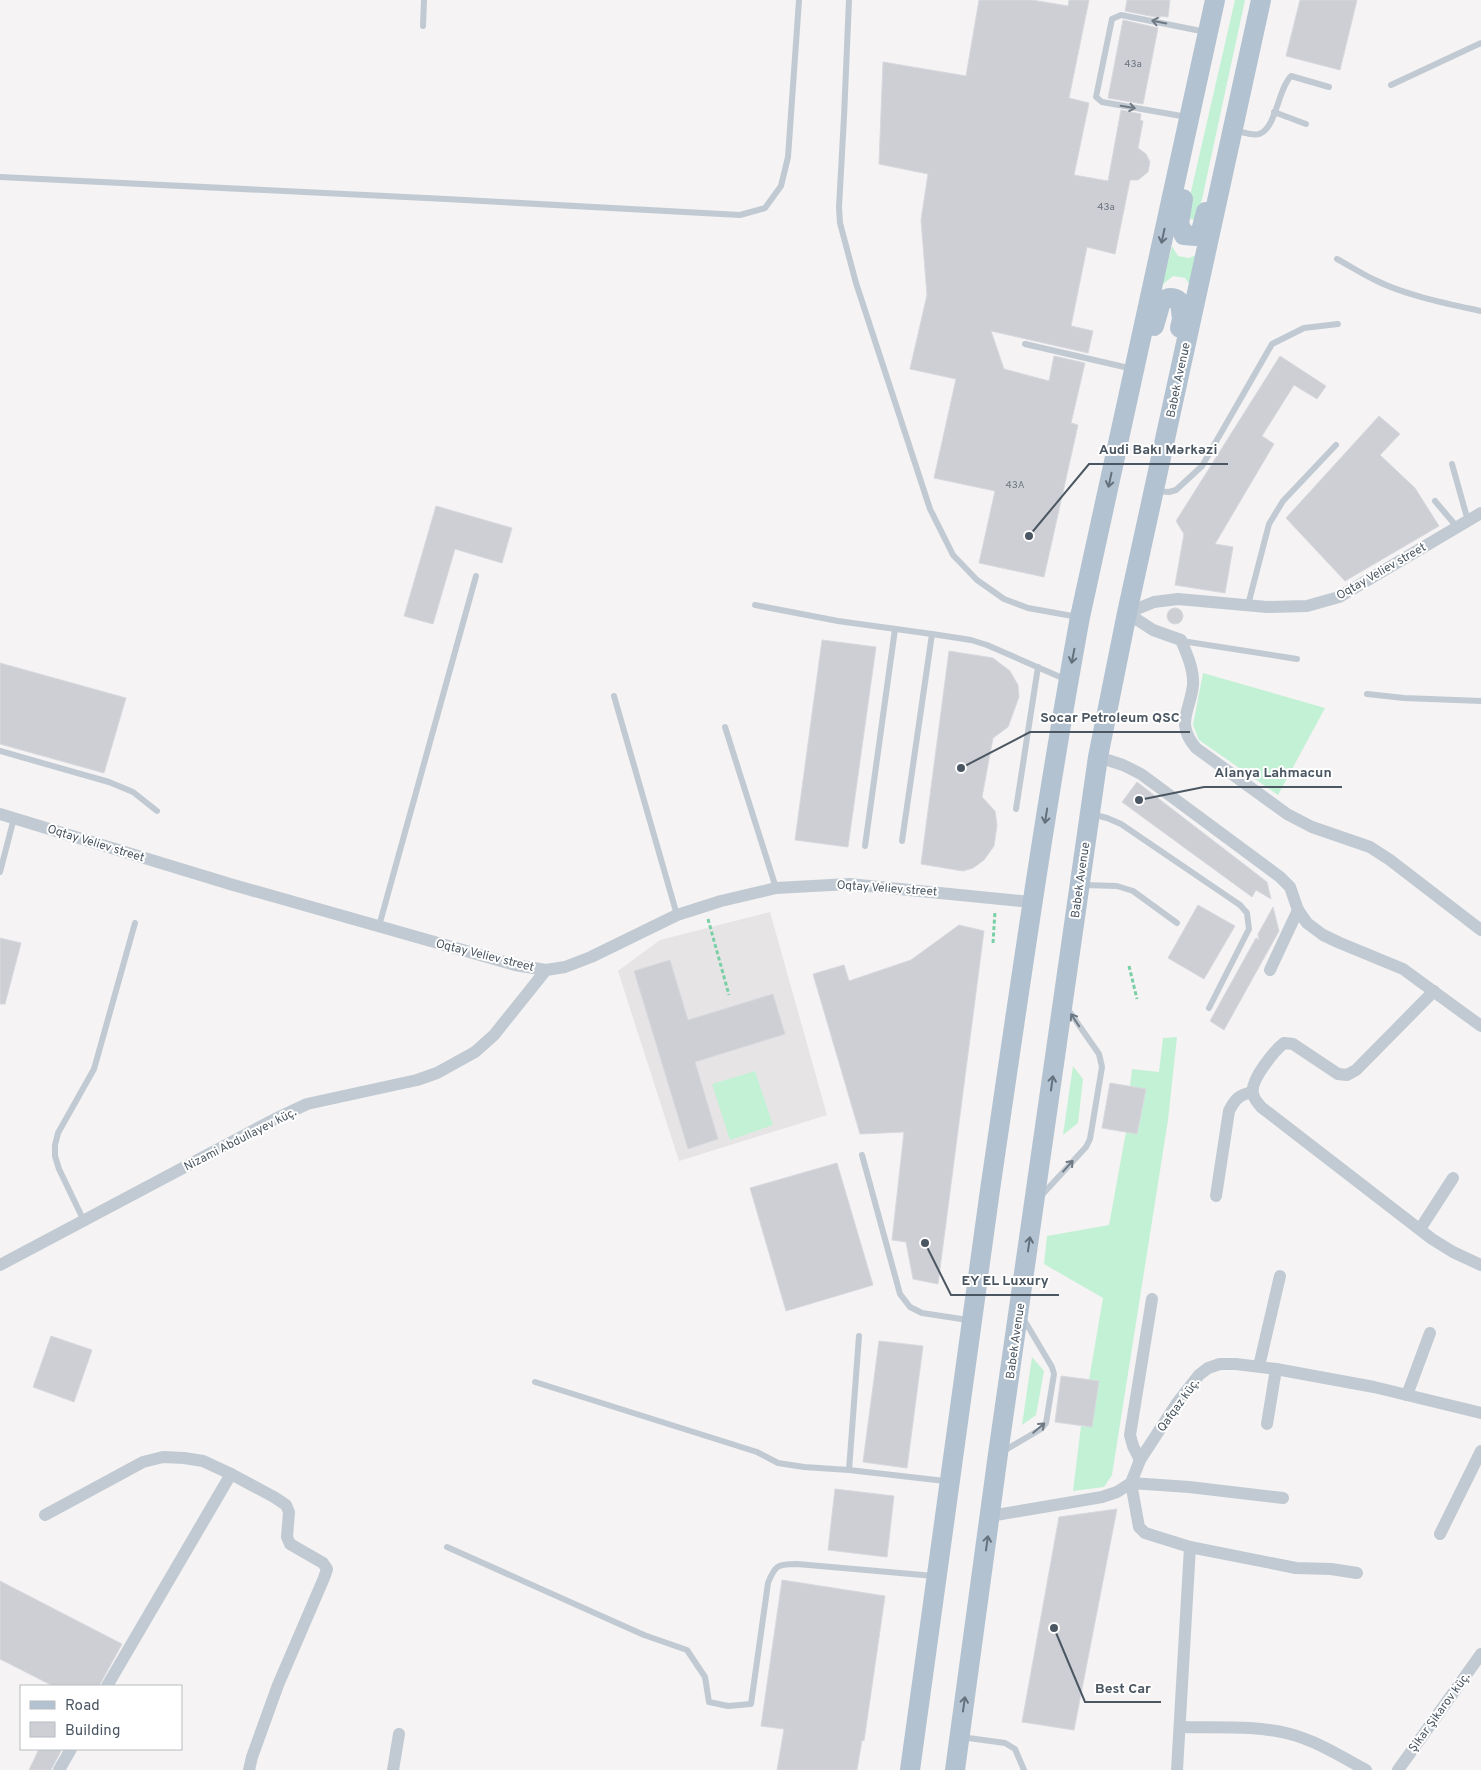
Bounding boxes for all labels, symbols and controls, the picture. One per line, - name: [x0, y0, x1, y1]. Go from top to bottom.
- one-way arrow: [1152, 17, 1168, 27]
- house number: 43a: [1124, 58, 1142, 71]
- one-way arrow: [1119, 102, 1135, 112]
- house number: 43a: [1097, 201, 1115, 214]
- one-way arrow: [1158, 227, 1167, 243]
- street label: Babek Avenue: [1163, 341, 1195, 419]
- callout: Audi Bakı Mərkəzi: [1089, 435, 1228, 464]
- text: Audi Bakı Mərkəzi: [1099, 442, 1217, 459]
- one-way arrow: [1105, 471, 1114, 487]
- house number: 43A: [1006, 479, 1025, 492]
- street label: Oqtay Veliev street: [1334, 540, 1429, 604]
- one-way arrow: [1067, 648, 1077, 664]
- callout: Socar Petroleum QSC: [1030, 703, 1190, 732]
- text: Socar Petroleum QSC: [1040, 710, 1180, 727]
- callout: Alanya Lahmacun: [1204, 758, 1342, 787]
- text: Alanya Lahmacun: [1214, 765, 1332, 782]
- one-way arrow: [1040, 808, 1050, 824]
- street label: Oqtay Veliev street: [45, 822, 146, 866]
- street label: Babek Avenue: [1068, 841, 1094, 919]
- street label: Oqtay Veliev street: [836, 878, 938, 900]
- street label: Oqtay Veliev street: [434, 936, 536, 976]
- one-way arrow: [1070, 1014, 1080, 1028]
- one-way arrow: [1047, 1075, 1057, 1091]
- street label: Nizami Abdullayev küç.: [182, 1104, 300, 1175]
- one-way arrow: [1062, 1160, 1074, 1173]
- one-way arrow: [1024, 1236, 1034, 1252]
- callout: EY EL Luxury: [951, 1266, 1059, 1295]
- text: EY EL Luxury: [961, 1273, 1049, 1290]
- street label: Babek Avenue: [1003, 1302, 1029, 1380]
- street label: Qafqaz küç.: [1154, 1375, 1204, 1436]
- one-way arrow: [1033, 1423, 1046, 1434]
- one-way arrow: [982, 1536, 992, 1552]
- street label: Şikar Şikarov küç.: [1405, 1669, 1474, 1756]
- callout: Best Car: [1085, 1673, 1161, 1702]
- text: Best Car: [1095, 1681, 1151, 1698]
- legend: [20, 1685, 182, 1750]
- text: Road: [65, 1697, 100, 1716]
- one-way arrow: [960, 1697, 970, 1713]
- text: Building: [65, 1722, 120, 1741]

